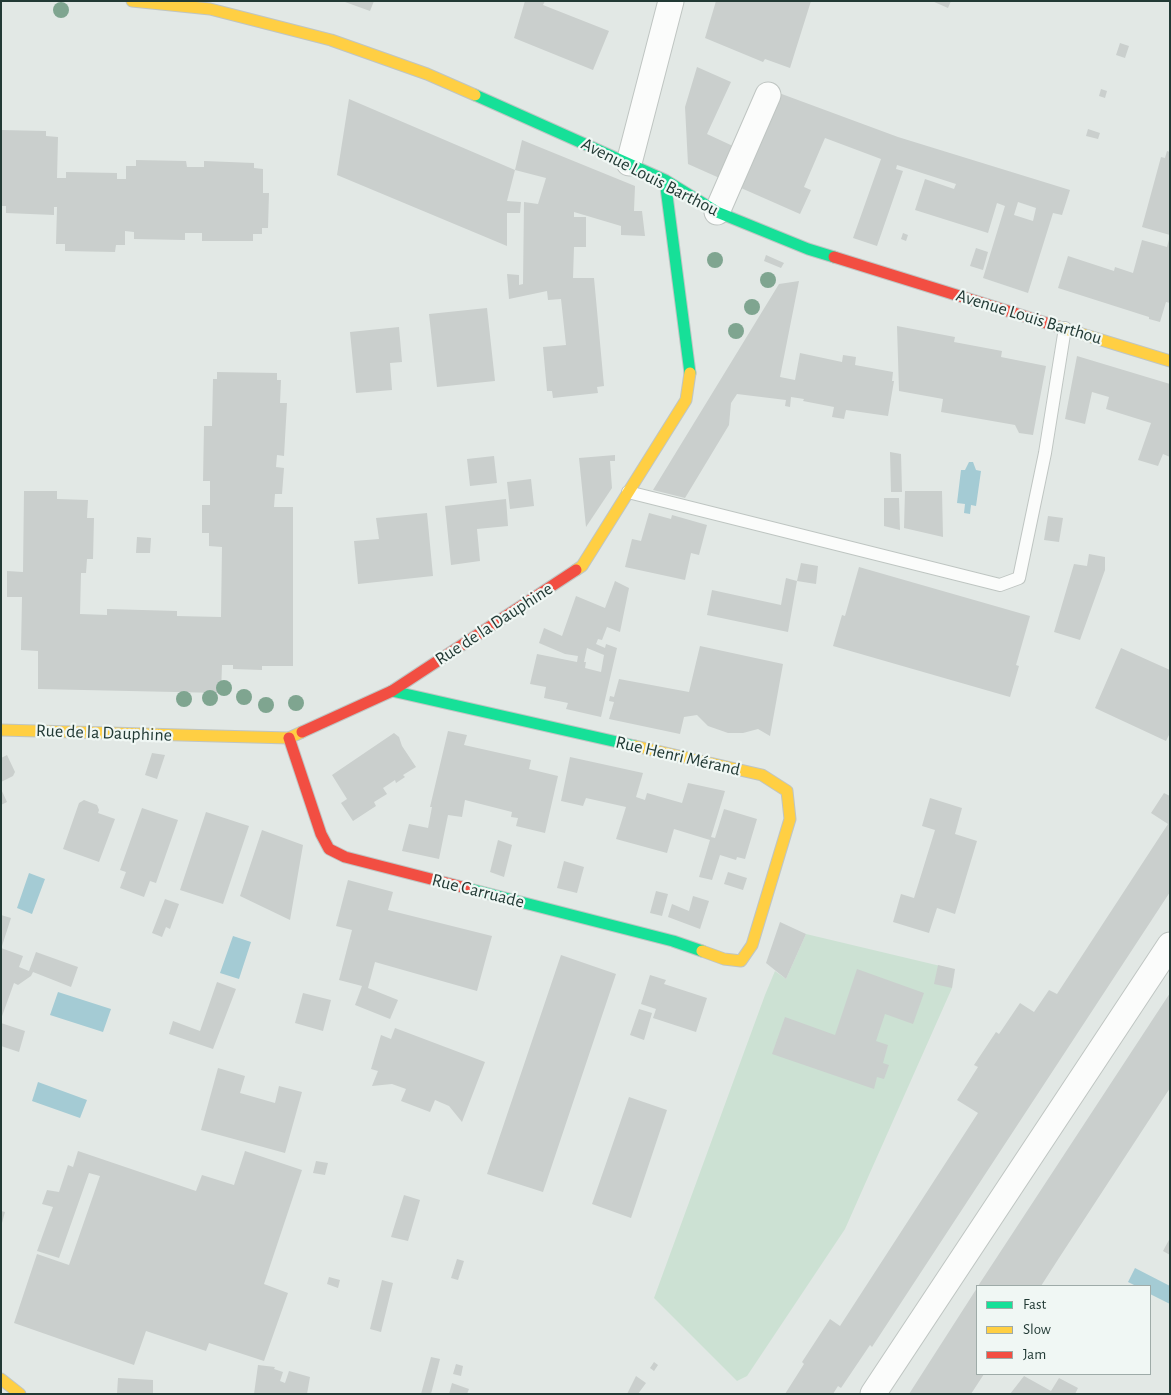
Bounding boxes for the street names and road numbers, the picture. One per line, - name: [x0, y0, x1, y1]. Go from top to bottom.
- street label: Avenue Louis Barthou: [578, 133, 722, 221]
- street label: Avenue Louis Barthou: [953, 285, 1105, 349]
- street label: Rue de la Dauphine: [431, 578, 557, 670]
- street label: Rue de la Dauphine: [36, 720, 172, 746]
- street label: Rue Henri Mérand: [614, 731, 742, 781]
- street label: Rue Carruade: [430, 869, 526, 913]

